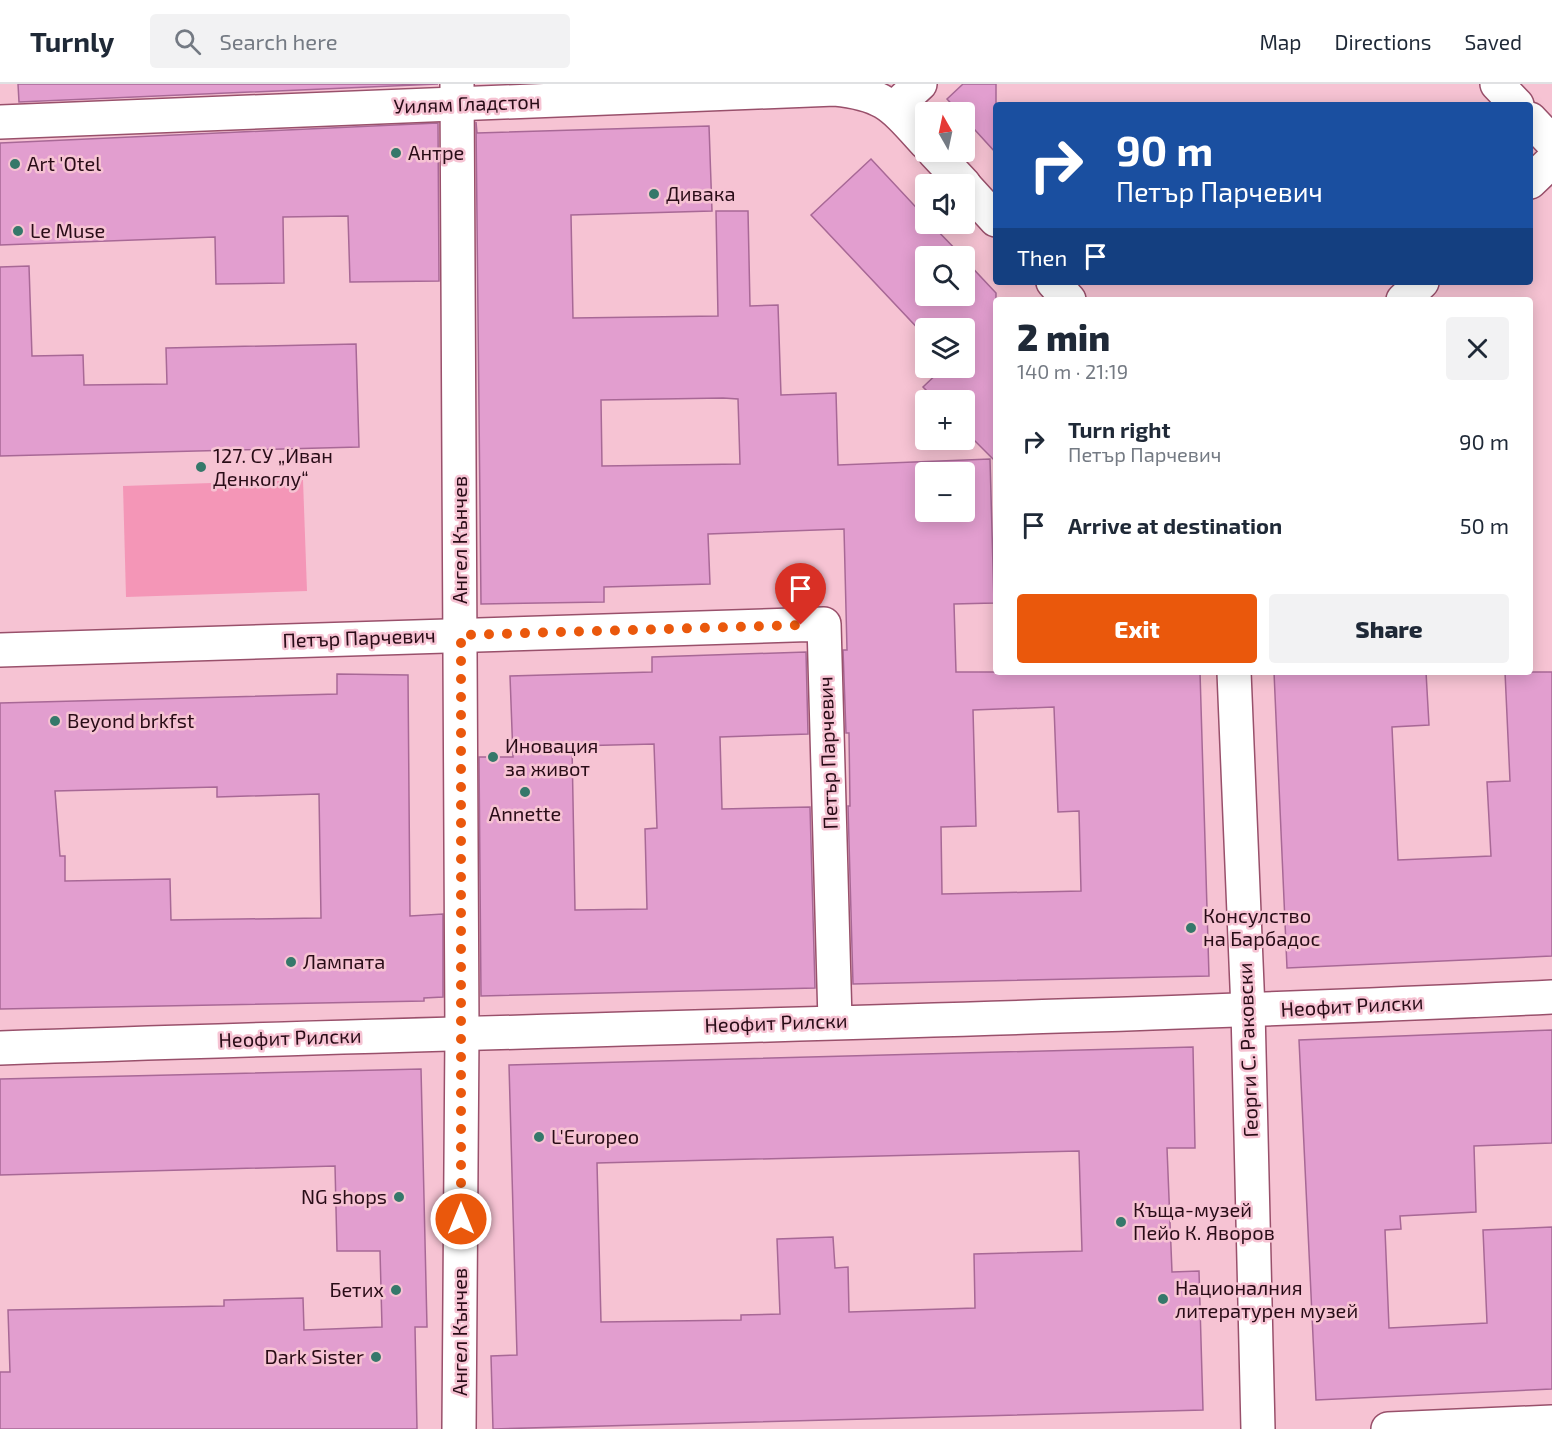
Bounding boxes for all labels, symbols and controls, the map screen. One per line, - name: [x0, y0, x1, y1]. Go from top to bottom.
- search box: [150, 14, 570, 68]
- text: Turnly: [30, 24, 114, 58]
- icon: search: [171, 25, 204, 58]
- text: Search here: [219, 28, 338, 54]
- text: Map: [1259, 29, 1302, 54]
- text: Directions: [1335, 29, 1431, 54]
- text: Saved: [1464, 29, 1522, 54]
- street label: Уилям Гладстон: [393, 88, 541, 118]
- north arrow: [915, 102, 975, 162]
- map controls: [915, 102, 975, 522]
- text: 90 m: [1116, 124, 1213, 174]
- icon: right: [1017, 126, 1095, 204]
- place label: Антре: [408, 140, 464, 164]
- marker: Антре: [389, 146, 403, 160]
- place label: Art 'Otel: [27, 151, 101, 175]
- marker: Art 'Otel: [8, 157, 22, 171]
- button: sound: [915, 174, 975, 234]
- text: Петър Парчевич: [1116, 175, 1323, 207]
- place label: Дивака: [666, 181, 735, 205]
- marker: Дивака: [647, 187, 661, 201]
- place label: Le Muse: [30, 218, 105, 242]
- marker: Le Muse: [11, 224, 25, 238]
- icon: arrive: [1079, 240, 1112, 273]
- text: Then: [1017, 244, 1067, 270]
- button: search: [915, 246, 975, 306]
- text: 2 min: [1017, 315, 1110, 358]
- button: close: [1446, 317, 1509, 380]
- button: layers: [915, 318, 975, 378]
- text: 140 m · 21:19: [1017, 359, 1128, 383]
- button: +: [915, 390, 975, 450]
- text: Turn right: [1068, 416, 1170, 442]
- icon: right: [1017, 425, 1050, 458]
- text: 90 m: [1459, 428, 1509, 454]
- text: Петър Парчевич: [1068, 442, 1221, 466]
- place label: 127. СУ „Иван Денкоглу“: [213, 443, 333, 491]
- marker: 127. СУ „Иван Денкоглу“: [194, 460, 208, 474]
- button: −: [915, 462, 975, 522]
- street label: Ангел Кънчев: [447, 476, 471, 604]
- icon: arrive: [1017, 509, 1050, 542]
- text: Arrive at destination: [1068, 512, 1282, 538]
- text: 50 m: [1460, 512, 1509, 538]
- pin: [775, 563, 826, 625]
- icon: arrive: [784, 572, 817, 605]
- button: Exit: [1017, 594, 1257, 663]
- button: Share: [1269, 594, 1509, 663]
- street label: Петър Парчевич: [282, 622, 436, 652]
- street label: Петър Парчевич: [812, 676, 842, 830]
- place label: Beyond brkfst: [67, 708, 195, 732]
- marker: Beyond brkfst: [48, 714, 62, 728]
- place label: Иновация за живот: [505, 733, 598, 780]
- marker: Иновация за живот: [486, 750, 500, 764]
- marker: Annette: [518, 785, 532, 799]
- place label: Annette: [489, 801, 561, 825]
- place label: Консулство на Барбадос: [1203, 903, 1320, 950]
- marker: Консулство на Барбадос: [1184, 921, 1198, 935]
- place label: Лампата: [303, 949, 385, 973]
- marker: Лампата: [284, 955, 298, 969]
- street label: Георги С. Раковски: [1232, 962, 1262, 1138]
- street label: Неофит Рилски: [1280, 989, 1424, 1021]
- street label: Неофит Рилски: [704, 1008, 848, 1036]
- street label: Неофит Рилски: [218, 1023, 362, 1051]
- place label: L'Europeo: [551, 1124, 639, 1148]
- marker: L'Europeo: [532, 1130, 546, 1144]
- place label: NG shops: [301, 1184, 387, 1208]
- position arrow: [429, 1187, 493, 1251]
- marker: NG shops: [392, 1190, 406, 1204]
- place label: Къща-музей Пейо К. Яворов: [1133, 1197, 1275, 1244]
- marker: Къща-музей Пейо К. Яворов: [1114, 1215, 1128, 1229]
- street label: Ангел Кънчев: [447, 1268, 471, 1396]
- place label: Националния литературен музей: [1175, 1275, 1358, 1323]
- place label: Бетих: [329, 1277, 384, 1301]
- marker: Бетих: [389, 1283, 403, 1297]
- marker: Националния литературен музей: [1156, 1292, 1170, 1306]
- place label: Dark Sister: [265, 1344, 364, 1368]
- marker: Dark Sister: [369, 1350, 383, 1364]

